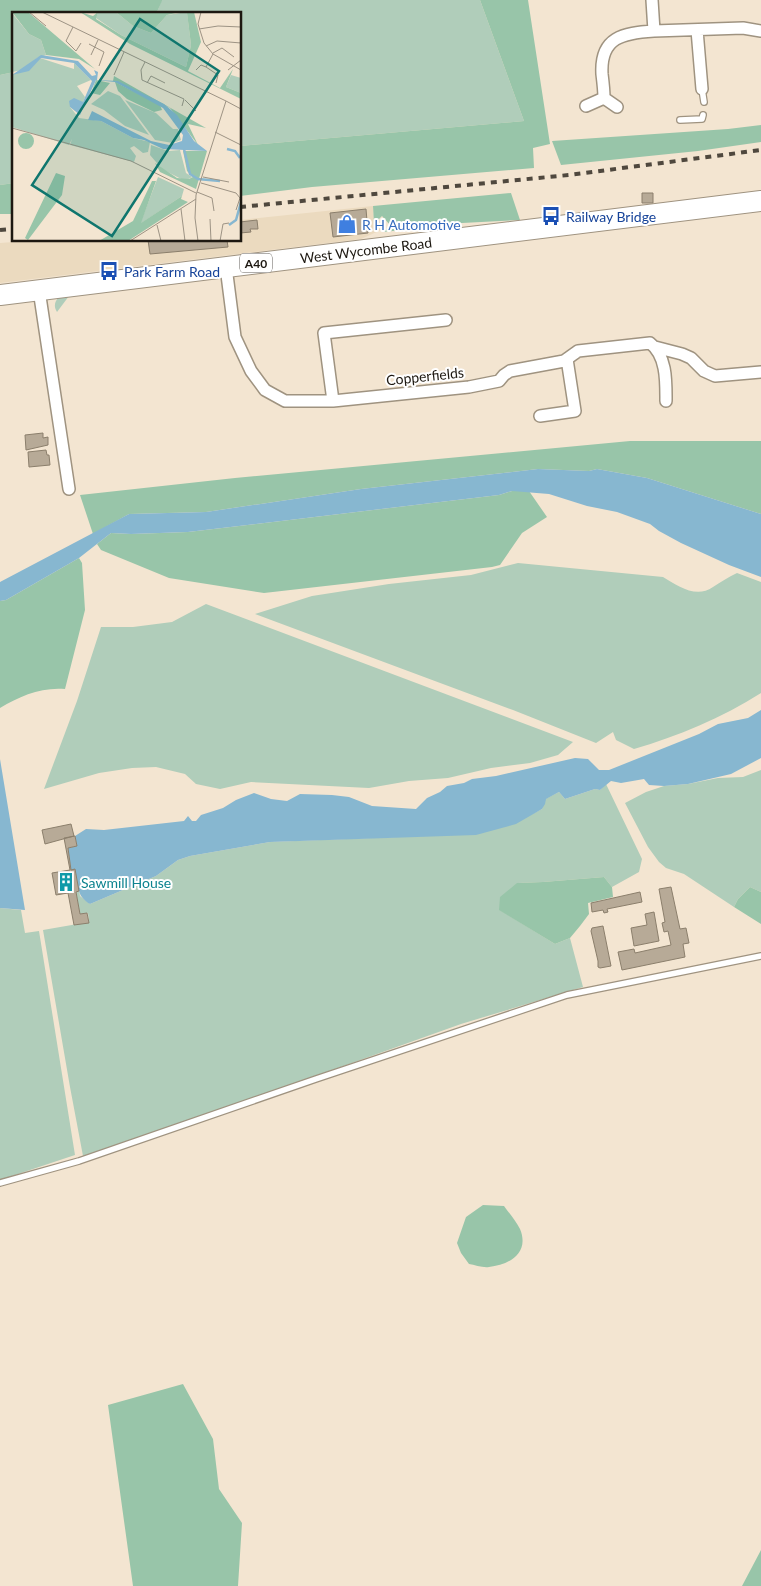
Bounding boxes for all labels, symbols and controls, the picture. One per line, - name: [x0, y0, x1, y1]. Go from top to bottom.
- inset map: [12, 12, 241, 241]
- bus stop icon: Railway Bridge: [540, 205, 562, 227]
- place label: Railway Bridge: [566, 208, 656, 225]
- shop icon: R H Automotive: [336, 213, 358, 235]
- place label: R H Automotive: [362, 216, 461, 233]
- street label: West Wycombe Road: [299, 233, 433, 267]
- road number: A40: [240, 254, 272, 272]
- bus stop icon: Park Farm Road: [98, 260, 120, 282]
- place label: Park Farm Road: [124, 263, 220, 280]
- street label: Copperfields: [385, 363, 465, 389]
- building icon: Sawmill House: [55, 871, 77, 893]
- place label: Sawmill House: [81, 874, 171, 891]

